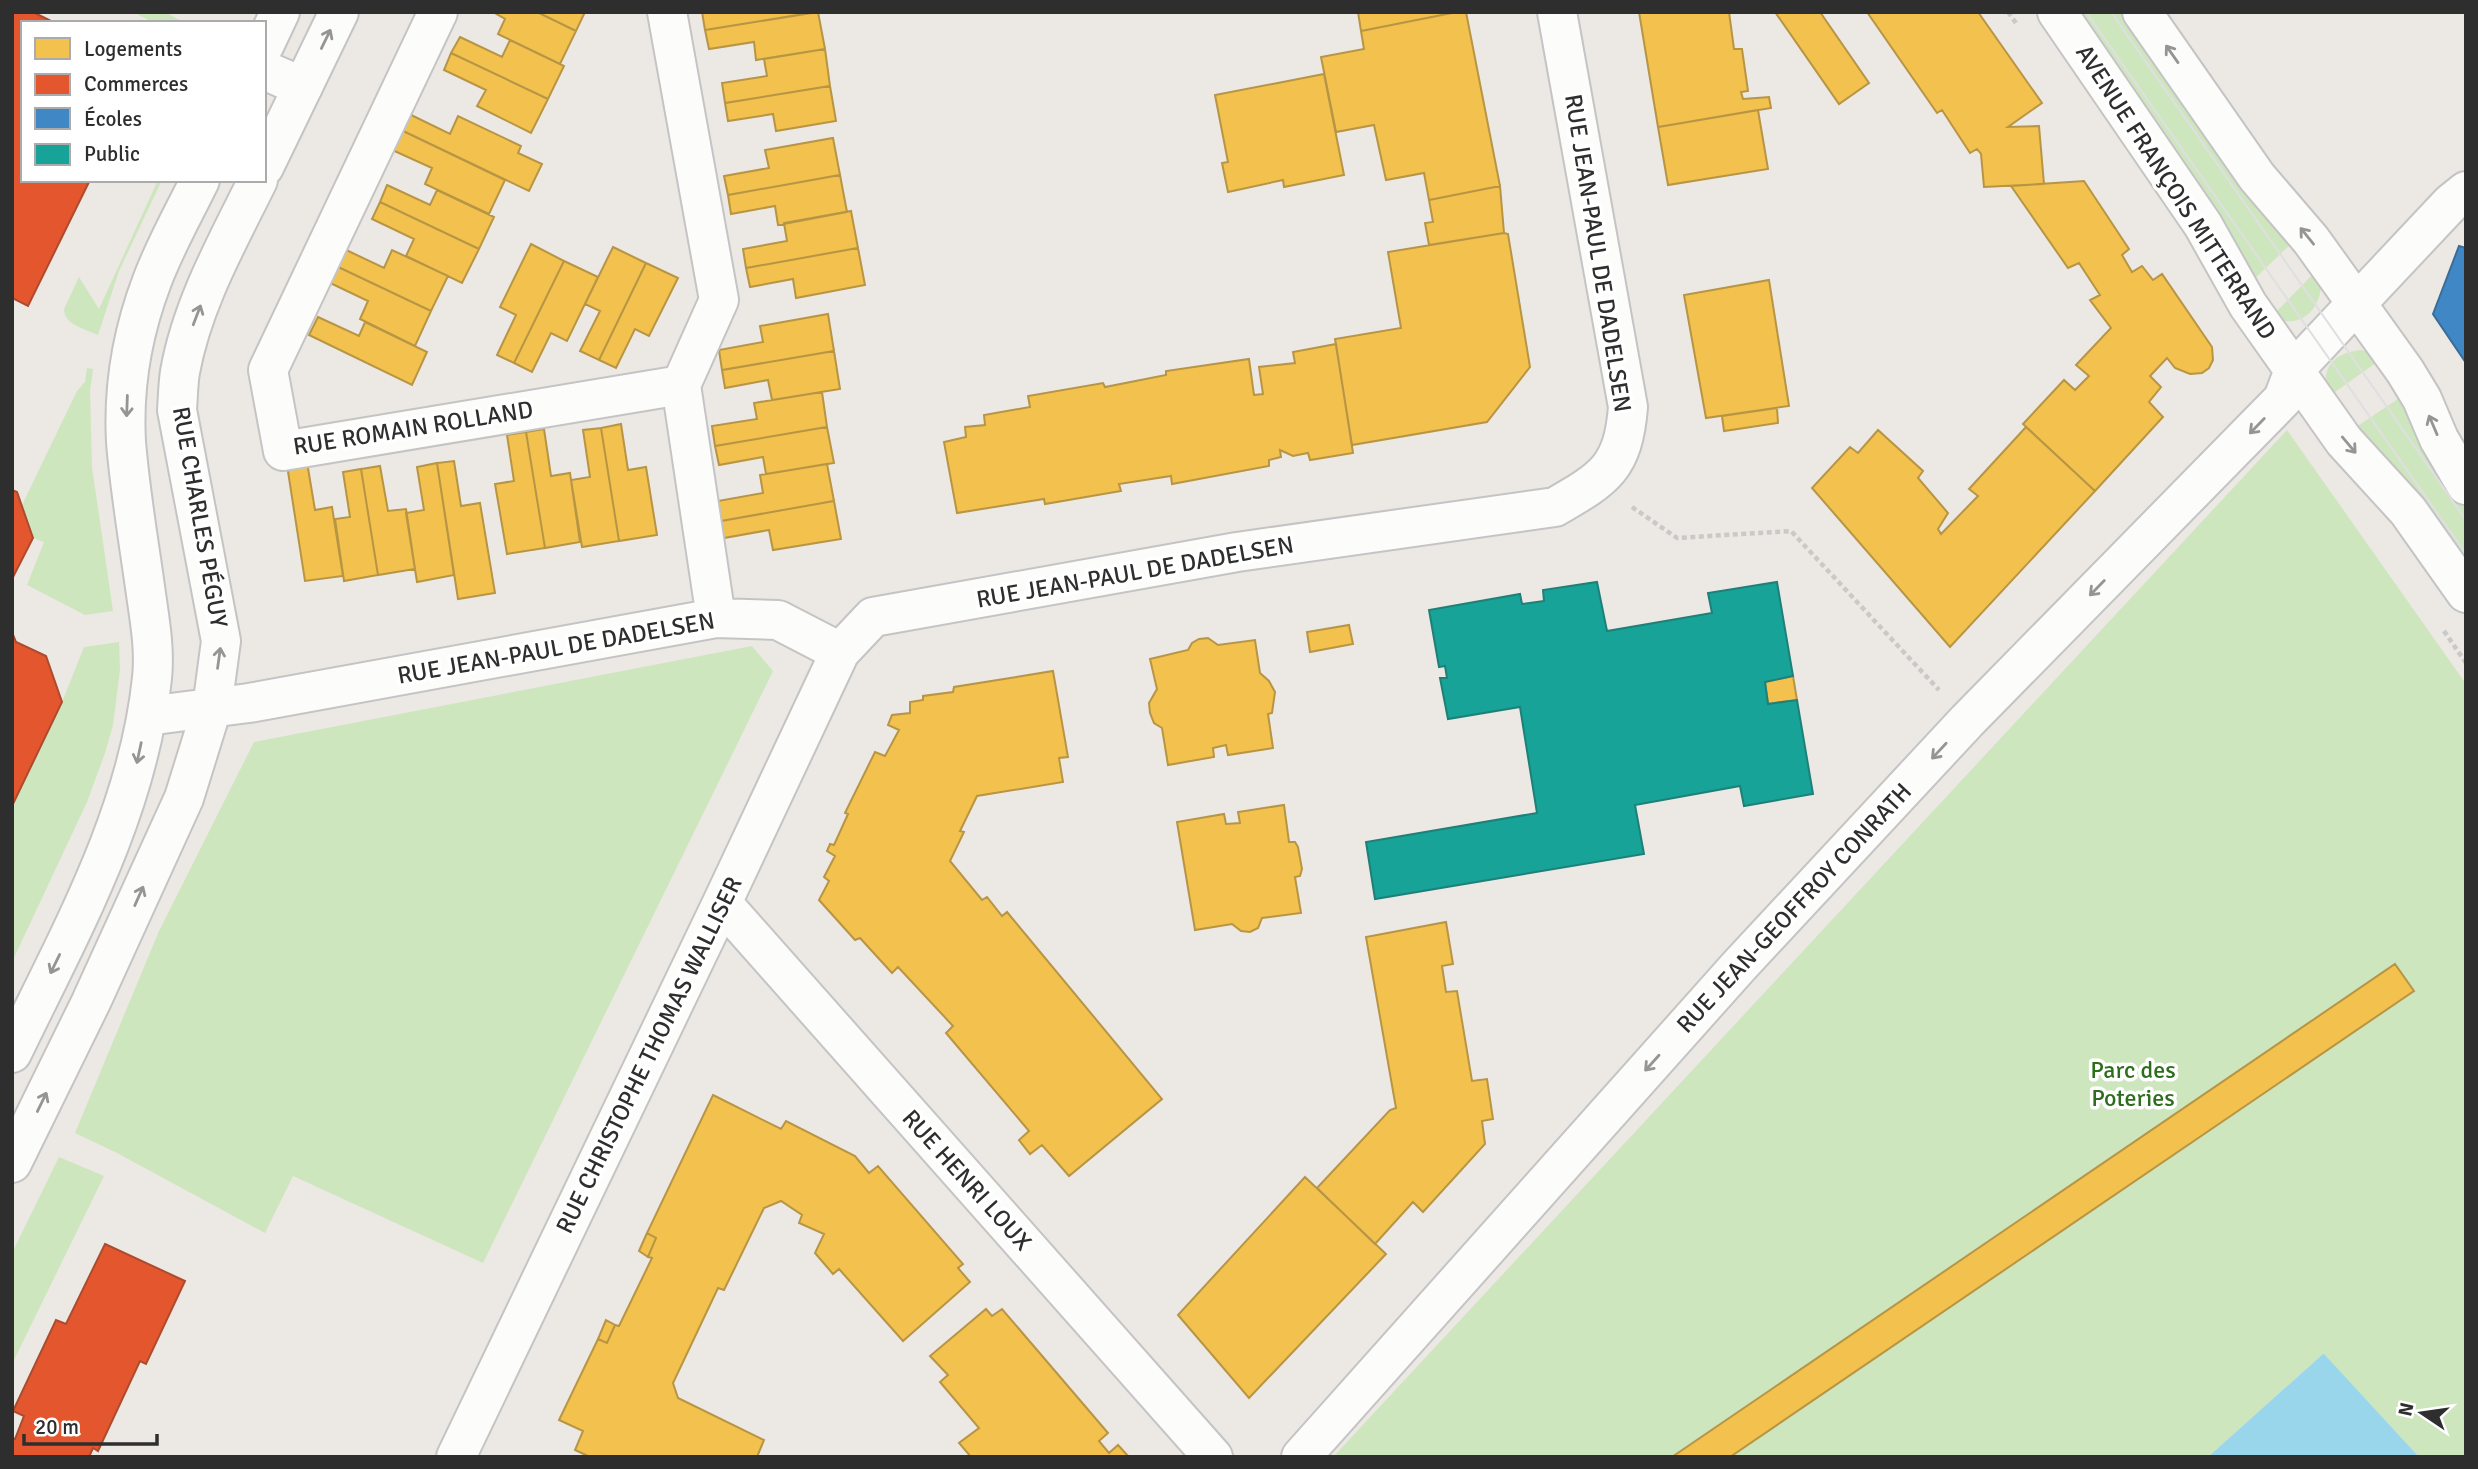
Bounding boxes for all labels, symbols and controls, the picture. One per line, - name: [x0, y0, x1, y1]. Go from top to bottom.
- legend: [21, 21, 266, 182]
- one-way arrow: [320, 29, 333, 50]
- text: Logements: [84, 36, 182, 62]
- street label: AVENUE FRANÇOIS MITTERRAND: [2069, 39, 2283, 345]
- one-way arrow: [2165, 45, 2179, 64]
- text: Commerces: [84, 71, 188, 97]
- street label: RUE JEAN-PAUL DE DADELSEN: [1558, 92, 1638, 414]
- text: Écoles: [84, 106, 142, 132]
- text: Public: [84, 141, 140, 167]
- one-way arrow: [2300, 228, 2315, 246]
- one-way arrow: [191, 305, 204, 327]
- one-way arrow: [121, 394, 134, 417]
- street label: RUE ROMAIN ROLLAND: [291, 394, 535, 462]
- street label: RUE CHARLES PÉGUY: [166, 404, 234, 630]
- one-way arrow: [2426, 415, 2439, 436]
- one-way arrow: [2248, 417, 2265, 434]
- one-way arrow: [2341, 436, 2357, 454]
- street label: RUE JEAN-PAUL DE DADELSEN: [974, 529, 1296, 615]
- one-way arrow: [2089, 579, 2106, 596]
- street label: RUE JEAN-PAUL DE DADELSEN: [395, 605, 717, 691]
- one-way arrow: [212, 648, 225, 670]
- one-way arrow: [132, 741, 146, 764]
- one-way arrow: [1930, 742, 1947, 759]
- street label: RUE JEAN-GEOFFROY CONRATH: [1670, 777, 1918, 1039]
- street label: RUE CHRISTOPHE THOMAS WALLISER: [549, 872, 749, 1238]
- one-way arrow: [133, 886, 146, 907]
- one-way arrow: [48, 953, 62, 974]
- one-way arrow: [1644, 1054, 1660, 1072]
- park label: Parc des Poteries: [2090, 1055, 2176, 1113]
- one-way arrow: [36, 1092, 50, 1113]
- street label: RUE HENRI LOUX: [896, 1103, 1038, 1257]
- north arrow: [2387, 1378, 2457, 1448]
- text: N: [2393, 1400, 2420, 1419]
- scale bar: [24, 1402, 158, 1446]
- text: 20 m: [35, 1414, 79, 1440]

